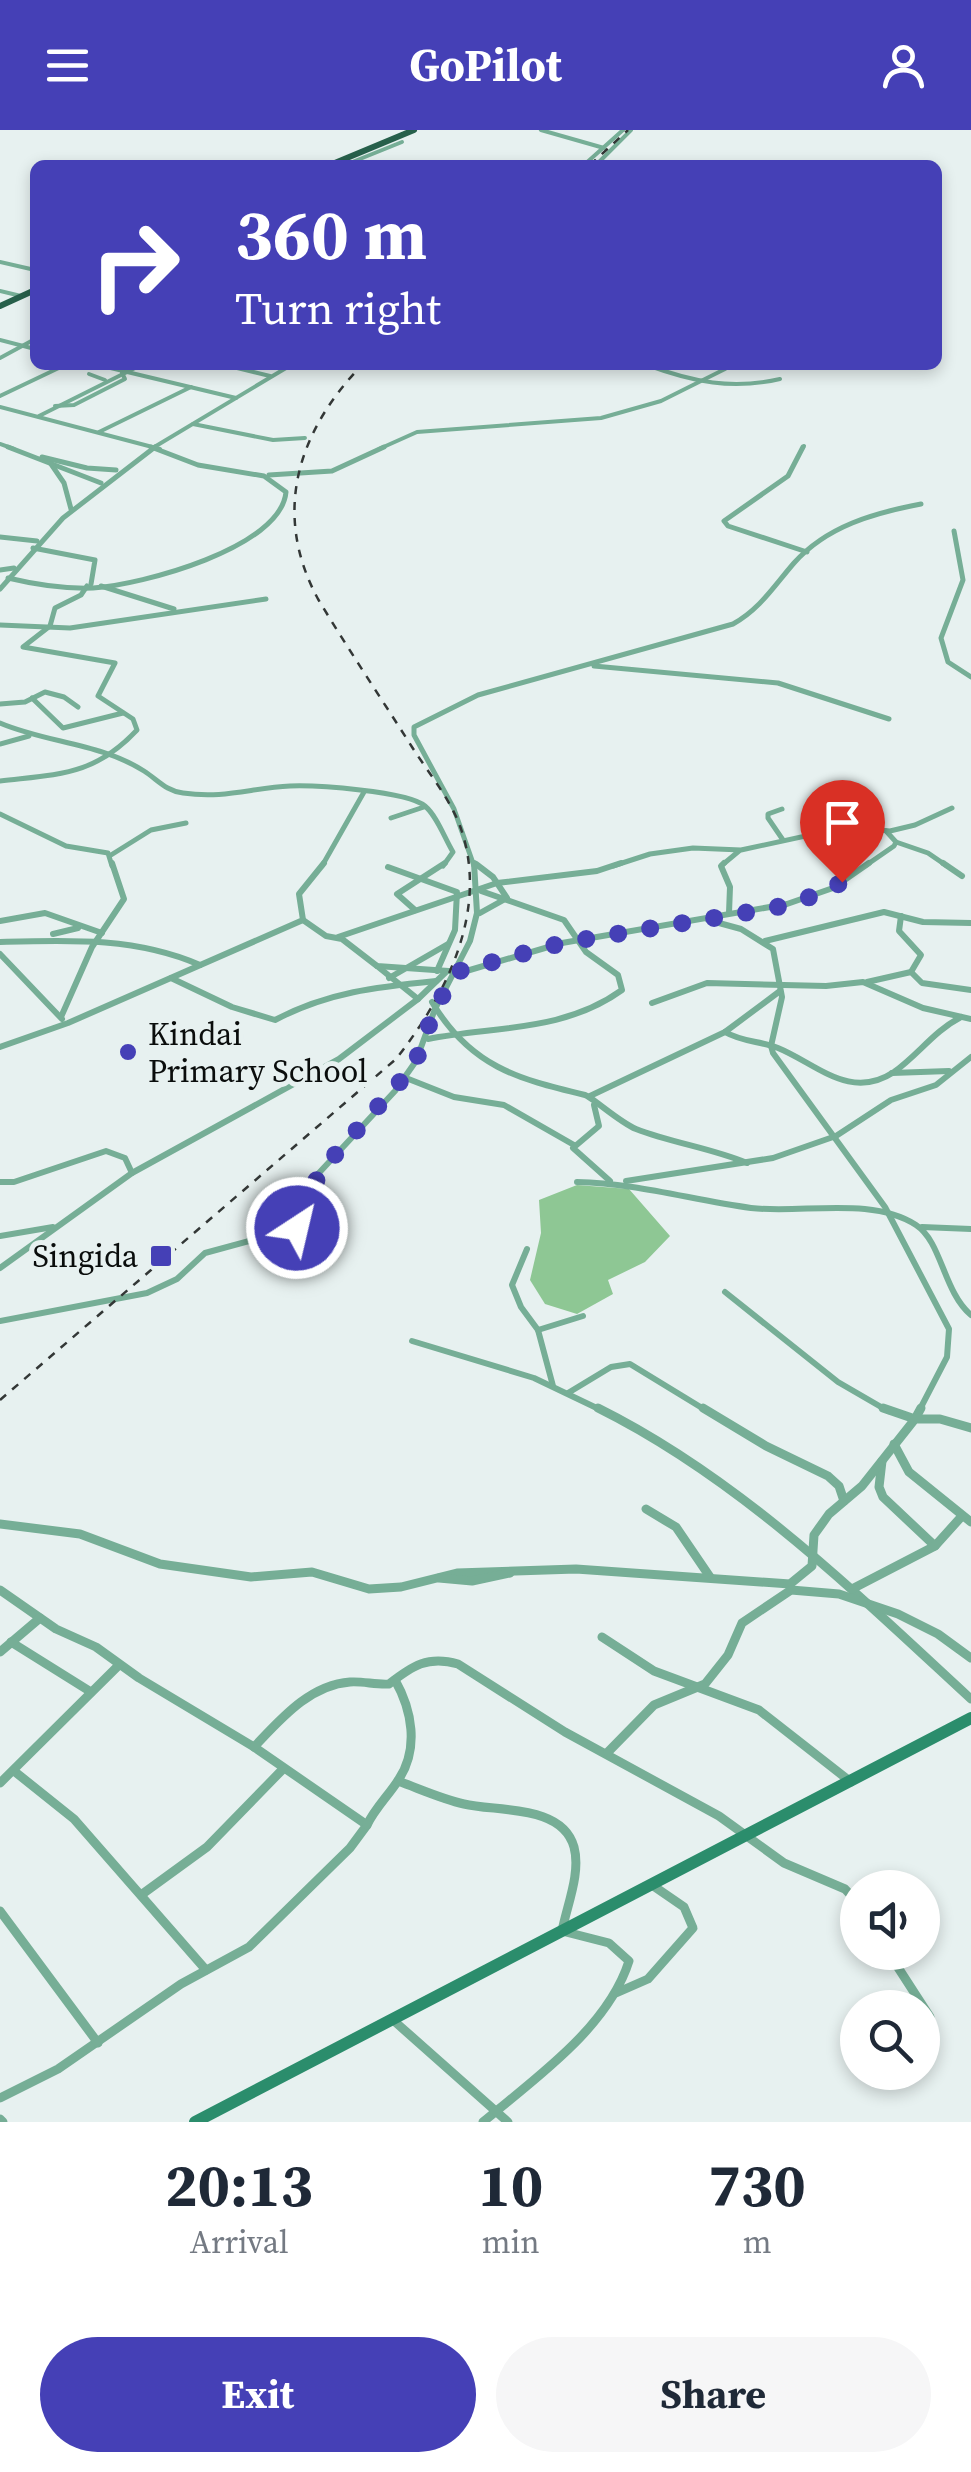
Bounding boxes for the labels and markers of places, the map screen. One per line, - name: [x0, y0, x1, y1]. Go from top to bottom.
- pin: [800, 780, 885, 883]
- place label: Kindai Primary School: [148, 1012, 368, 1093]
- marker: Kindai Primary School: [117, 1041, 139, 1063]
- place label: Singida: [32, 1234, 139, 1278]
- marker: Singida: [148, 1243, 174, 1269]

